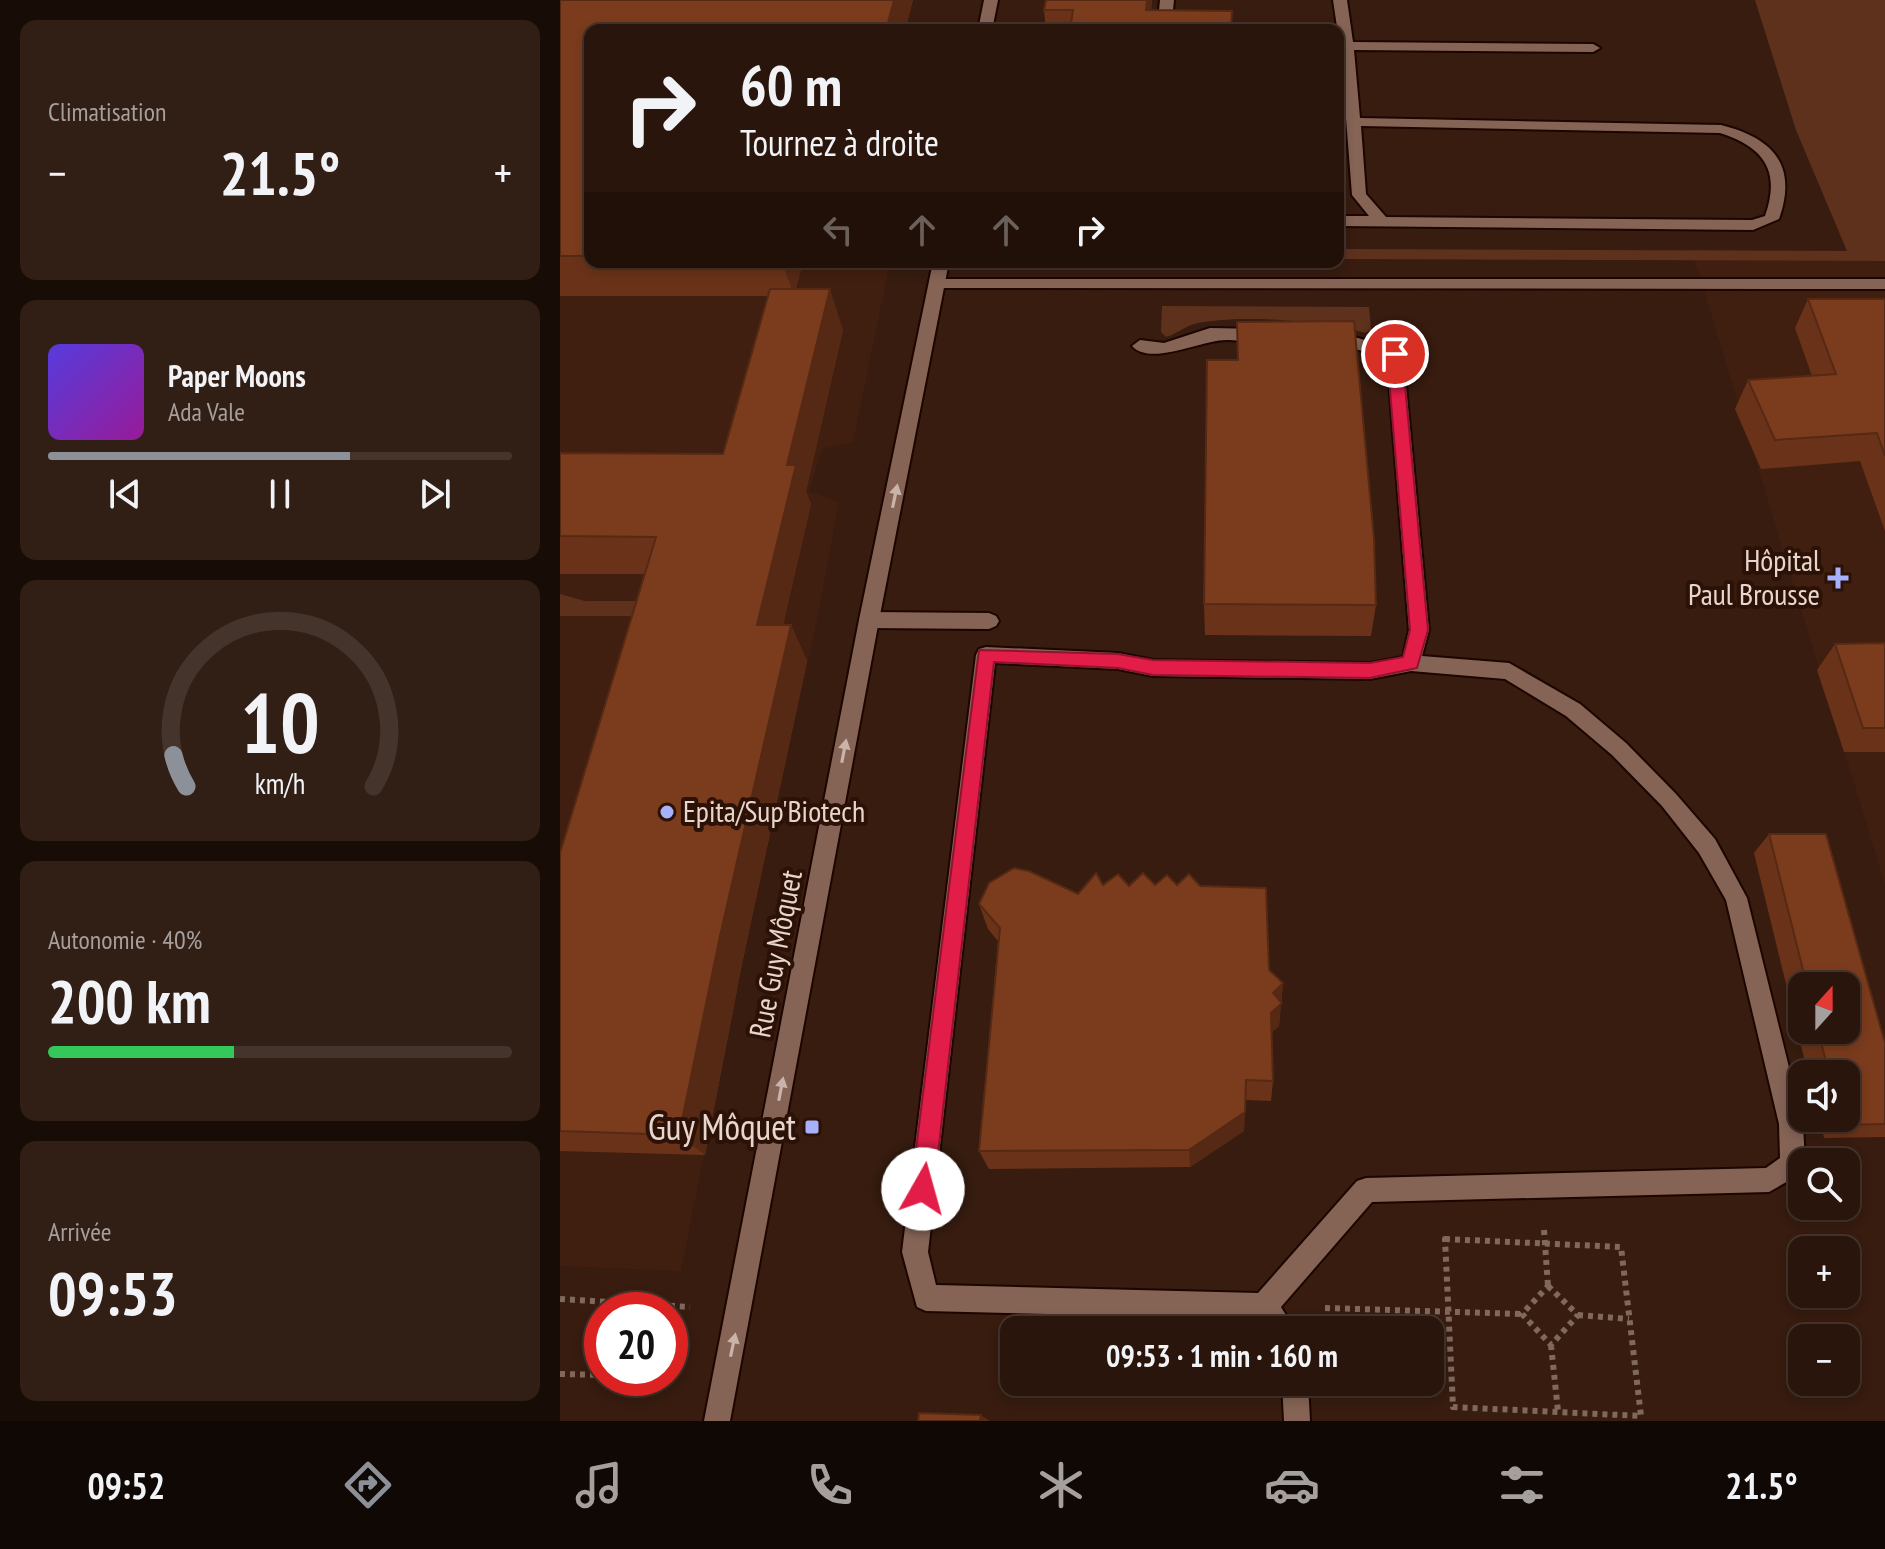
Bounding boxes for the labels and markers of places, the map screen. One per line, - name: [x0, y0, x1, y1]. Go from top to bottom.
- pin: [1361, 320, 1429, 388]
- place label: Hôpital Paul Brousse: [1688, 540, 1820, 613]
- marker: Hôpital Paul Brousse: [1827, 567, 1849, 589]
- place label: Epita/Sup'Biotech: [683, 791, 865, 830]
- marker: Epita/Sup'Biotech: [658, 803, 676, 821]
- place label: Guy Môquet: [648, 1103, 796, 1150]
- marker: Guy Môquet: [803, 1118, 821, 1136]

